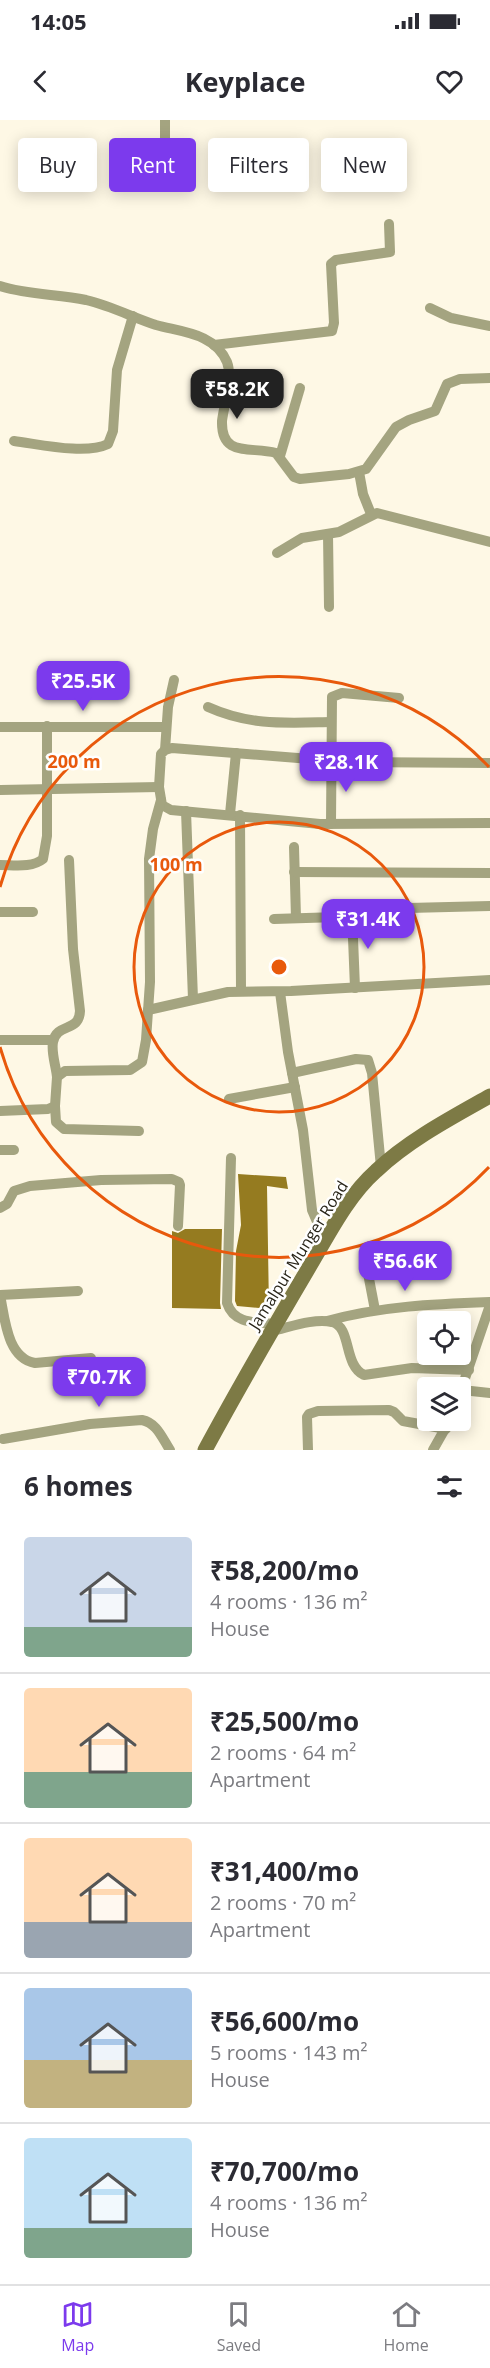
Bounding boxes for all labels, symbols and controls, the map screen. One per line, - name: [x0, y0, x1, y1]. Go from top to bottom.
- text: 14:05: [30, 6, 87, 36]
- text: Keyplace: [185, 63, 305, 100]
- icon: back: [24, 65, 57, 98]
- icon: heart: [433, 65, 466, 98]
- chip: Buy: [18, 138, 97, 192]
- chip: Rent: [109, 138, 196, 192]
- chip: Filters: [208, 138, 309, 192]
- chip: New: [321, 138, 407, 192]
- pin: ₹58.2K: [188, 369, 286, 420]
- text: ₹58.2K: [205, 375, 269, 402]
- pin: ₹25.5K: [34, 661, 132, 712]
- text: ₹25.5K: [51, 667, 115, 694]
- pin: ₹28.1K: [297, 742, 395, 793]
- text: ₹28.1K: [314, 748, 378, 775]
- text: 200 m: [47, 749, 101, 773]
- text: 100 m: [149, 852, 203, 876]
- pin: ₹31.4K: [319, 899, 417, 950]
- text: ₹31.4K: [336, 905, 400, 932]
- centre of rings: [269, 957, 289, 977]
- street label: Jamalpur Munger Road: [242, 1176, 353, 1335]
- pin: ₹56.6K: [356, 1241, 454, 1292]
- text: ₹56.6K: [373, 1247, 437, 1274]
- map controls: [417, 1311, 471, 1431]
- button: locate: [417, 1311, 471, 1365]
- pin: ₹70.7K: [50, 1357, 148, 1408]
- text: ₹70.7K: [67, 1363, 131, 1390]
- button: layers: [417, 1377, 471, 1431]
- text: 6 homes: [24, 1468, 133, 1504]
- icon: filters: [433, 1470, 466, 1503]
- text: ₹58,200/mo: [210, 1552, 359, 1588]
- icon: home: [72, 1561, 144, 1633]
- text: 4 rooms · 136 m²: [210, 1588, 368, 1615]
- text: House: [210, 1615, 270, 1642]
- text: ₹25,500/mo: [210, 1703, 359, 1739]
- icon: home: [72, 1712, 144, 1784]
- text: 2 rooms · 64 m²: [210, 1739, 356, 1766]
- text: Apartment: [210, 1766, 310, 1793]
- text: ₹31,400/mo: [210, 1853, 359, 1889]
- icon: home: [72, 1862, 144, 1934]
- text: 2 rooms · 70 m²: [210, 1889, 356, 1916]
- text: Apartment: [210, 1916, 310, 1943]
- text: ₹56,600/mo: [210, 2003, 359, 2039]
- icon: home: [72, 2012, 144, 2084]
- text: 5 rooms · 143 m²: [210, 2039, 368, 2066]
- text: House: [210, 2066, 270, 2093]
- text: ₹70,700/mo: [210, 2153, 359, 2189]
- icon: home: [72, 2162, 144, 2234]
- text: 4 rooms · 136 m²: [210, 2189, 368, 2216]
- text: House: [210, 2216, 270, 2243]
- tab: Map: [61, 2298, 94, 2356]
- tab: Saved: [217, 2298, 261, 2356]
- tab: Home: [384, 2298, 429, 2356]

